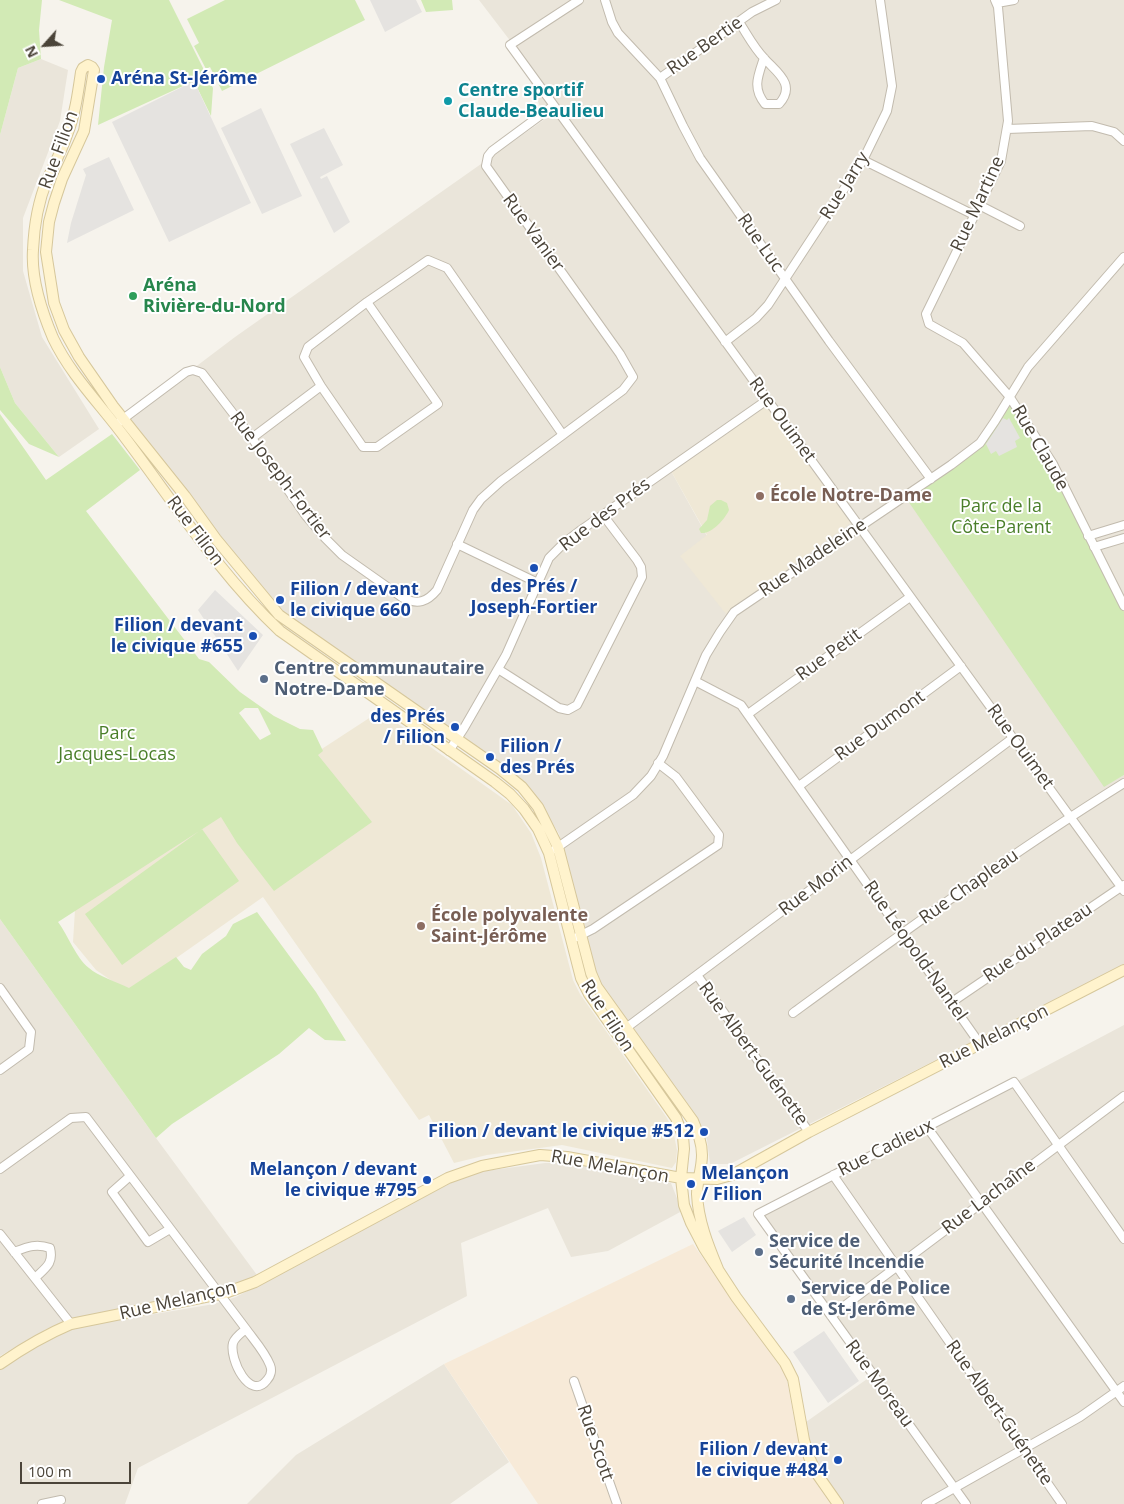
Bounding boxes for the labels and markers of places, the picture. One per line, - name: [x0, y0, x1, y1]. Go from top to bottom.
- place label: Aréna St-Jérôme: [111, 68, 257, 90]
- marker: Aréna St-Jérôme: [95, 73, 107, 85]
- place label: Centre sportif Claude-Beaulieu: [458, 80, 604, 122]
- marker: Centre sportif Claude-Beaulieu: [442, 95, 454, 107]
- place label: Aréna Rivière-du-Nord: [143, 275, 286, 318]
- marker: Aréna Rivière-du-Nord: [127, 290, 139, 302]
- place label: École Notre-Dame: [770, 485, 932, 507]
- marker: École Notre-Dame: [754, 490, 766, 502]
- marker: des Prés / Joseph-Fortier: [528, 562, 540, 574]
- place label: des Prés / Joseph-Fortier: [470, 576, 598, 618]
- place label: Filion / devant le civique 660: [290, 579, 419, 622]
- marker: Filion / devant le civique 660: [274, 594, 286, 606]
- place label: Filion / devant le civique #655: [111, 615, 243, 658]
- marker: Filion / devant le civique #655: [247, 630, 259, 642]
- place label: Centre communautaire Notre-Dame: [274, 658, 484, 701]
- marker: Centre communautaire Notre-Dame: [258, 673, 270, 685]
- place label: des Prés / Filion: [370, 706, 445, 749]
- marker: des Prés / Filion: [449, 721, 461, 733]
- place label: Filion / des Prés: [500, 736, 575, 779]
- marker: Filion / des Prés: [484, 751, 496, 763]
- place label: École polyvalente Saint-Jérôme: [431, 905, 588, 948]
- marker: École polyvalente Saint-Jérôme: [415, 920, 427, 932]
- place label: Filion / devant le civique #512: [428, 1121, 694, 1143]
- marker: Filion / devant le civique #512: [698, 1126, 710, 1138]
- place label: Melançon / devant le civique #795: [249, 1159, 417, 1202]
- place label: Melançon / Filion: [701, 1163, 789, 1206]
- marker: Melançon / devant le civique #795: [421, 1174, 433, 1186]
- marker: Melançon / Filion: [685, 1178, 697, 1190]
- place label: Service de Sécurité Incendie: [769, 1231, 924, 1274]
- marker: Service de Sécurité Incendie: [753, 1246, 765, 1258]
- place label: Service de Police de St-Jerôme: [801, 1278, 950, 1320]
- marker: Service de Police de St-Jerôme: [785, 1293, 797, 1305]
- place label: Filion / devant le civique #484: [696, 1439, 828, 1482]
- marker: Filion / devant le civique #484: [832, 1454, 844, 1466]

